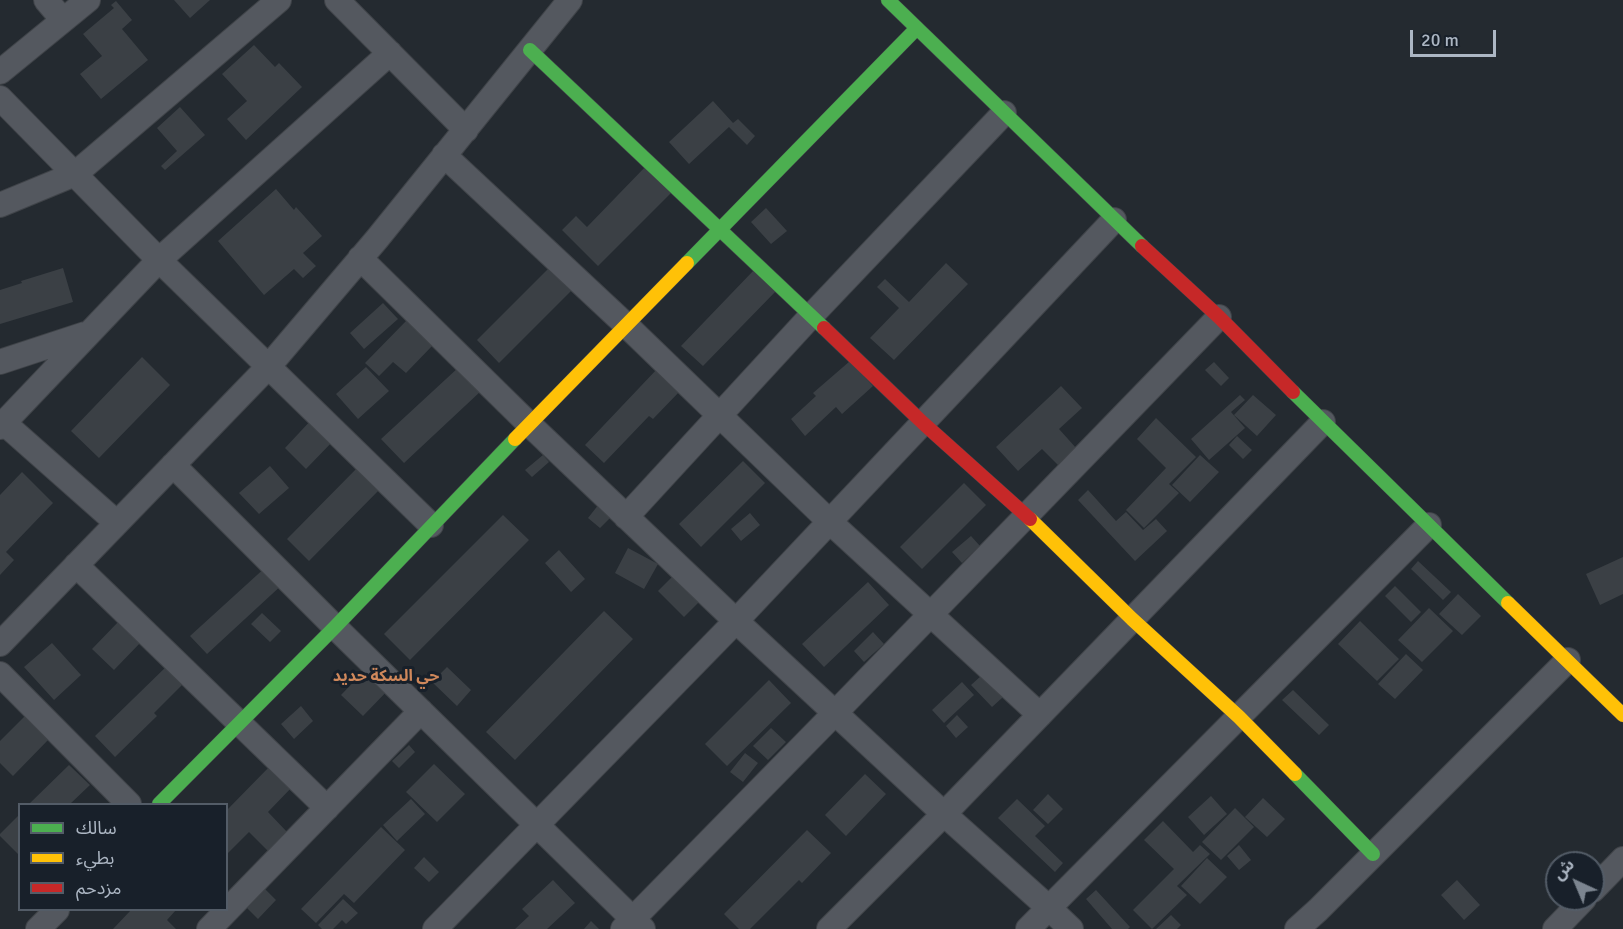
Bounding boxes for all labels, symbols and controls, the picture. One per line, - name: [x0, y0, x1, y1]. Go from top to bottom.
- scale bar: [1413, 18, 1498, 56]
- text: 20 m: [1421, 29, 1459, 51]
- district label: حي السكة حديد: [333, 667, 439, 687]
- legend: [18, 803, 228, 911]
- text: سالك: [76, 817, 117, 839]
- text: بطيء: [76, 847, 114, 869]
- north arrow: [1545, 851, 1605, 911]
- text: ش: [1549, 855, 1579, 884]
- text: مزدحم: [76, 877, 121, 899]

